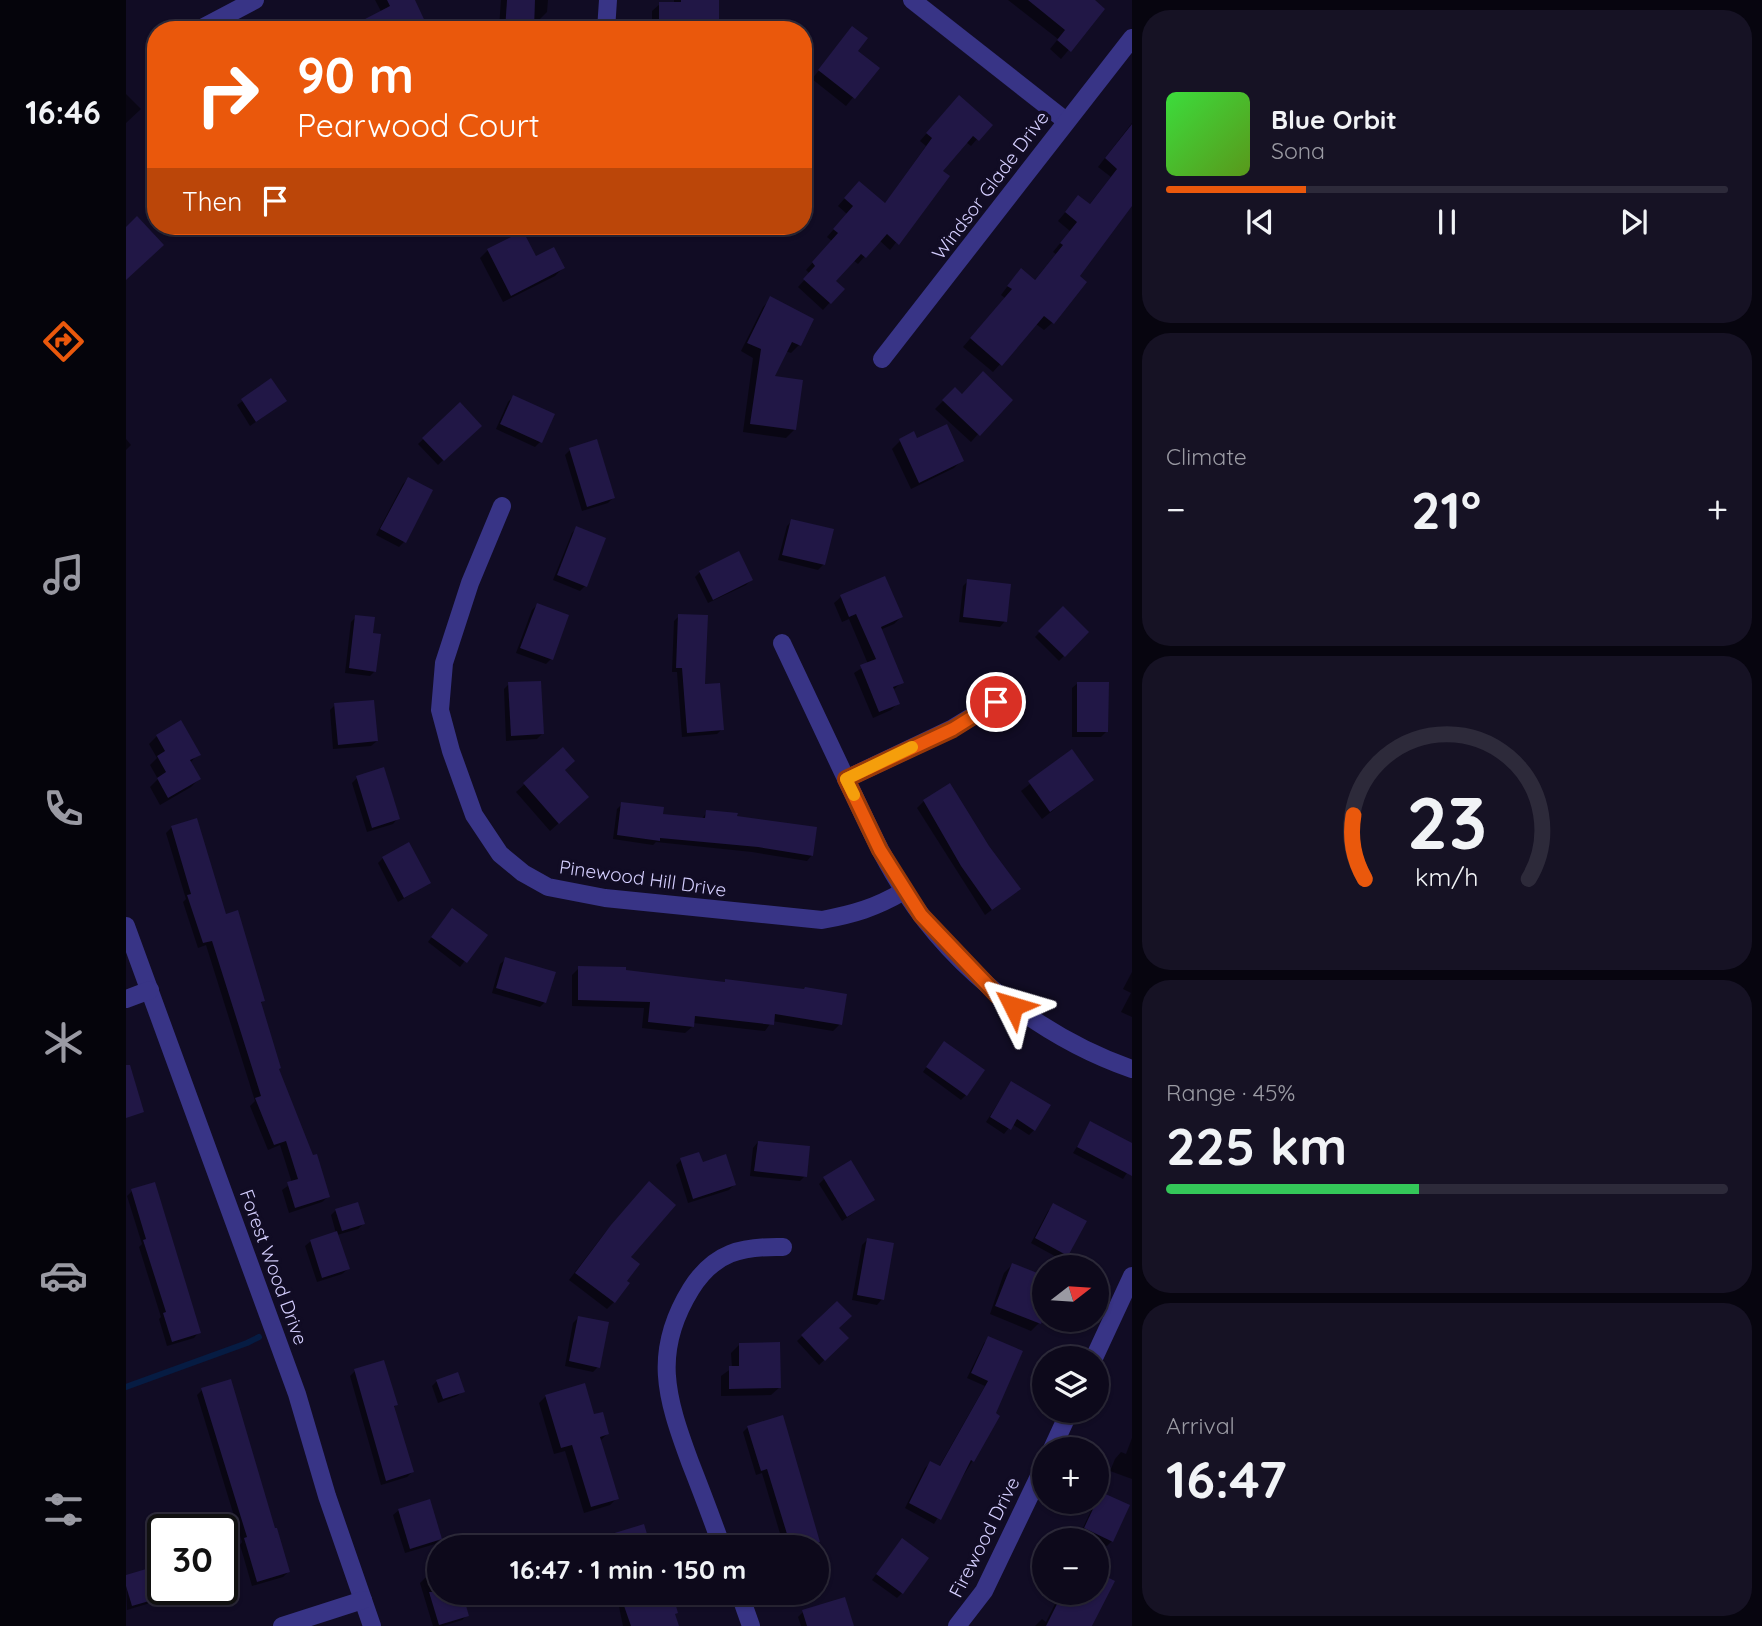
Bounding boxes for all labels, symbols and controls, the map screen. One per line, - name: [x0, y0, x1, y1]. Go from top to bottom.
- text: 90 m: [297, 44, 414, 105]
- icon: right: [182, 49, 273, 140]
- text: 16:46: [25, 92, 101, 132]
- text: Blue Orbit: [1271, 103, 1397, 136]
- text: Pearwood Court: [297, 105, 540, 145]
- street label: Windsor Glade Drive: [926, 106, 1054, 264]
- text: Sona: [1271, 136, 1325, 165]
- icon: arrive: [256, 182, 294, 220]
- text: Then: [182, 185, 242, 218]
- icon: previous: [1241, 203, 1279, 241]
- icon: pause: [1428, 203, 1466, 241]
- icon: next: [1615, 203, 1653, 241]
- icon: directions: [39, 317, 88, 366]
- text: Climate: [1166, 442, 1247, 471]
- text: 21°: [1411, 477, 1481, 542]
- text: −: [1166, 485, 1186, 533]
- text: +: [1707, 485, 1728, 533]
- icon: music: [39, 550, 88, 599]
- pin: [966, 672, 1026, 732]
- icon: arrive: [977, 683, 1015, 721]
- text: 23: [1407, 776, 1487, 867]
- icon: phone: [39, 784, 88, 833]
- street label: Pinewood Hill Drive: [558, 854, 728, 902]
- text: km/h: [1415, 861, 1479, 892]
- position arrow: [976, 969, 1050, 1043]
- icon: climate: [39, 1018, 88, 1067]
- text: Range · 45%: [1166, 1078, 1295, 1107]
- text: 225 km: [1166, 1113, 1347, 1178]
- street label: Forest Wood Drive: [235, 1186, 313, 1348]
- icon: car: [39, 1251, 88, 1300]
- north arrow: [1032, 1255, 1110, 1332]
- map controls: [1032, 1255, 1109, 1605]
- button: layers: [1032, 1346, 1109, 1423]
- text: Arrival: [1166, 1411, 1235, 1440]
- button: +: [1032, 1437, 1109, 1514]
- text: 16:47: [1166, 1446, 1287, 1511]
- street label: Firewood Drive: [943, 1473, 1025, 1601]
- icon: filters: [39, 1485, 88, 1534]
- speed limit sign: 30: [147, 1514, 238, 1605]
- button: −: [1032, 1528, 1109, 1605]
- text: 16:47 · 1 min · 150 m: [510, 1553, 746, 1586]

